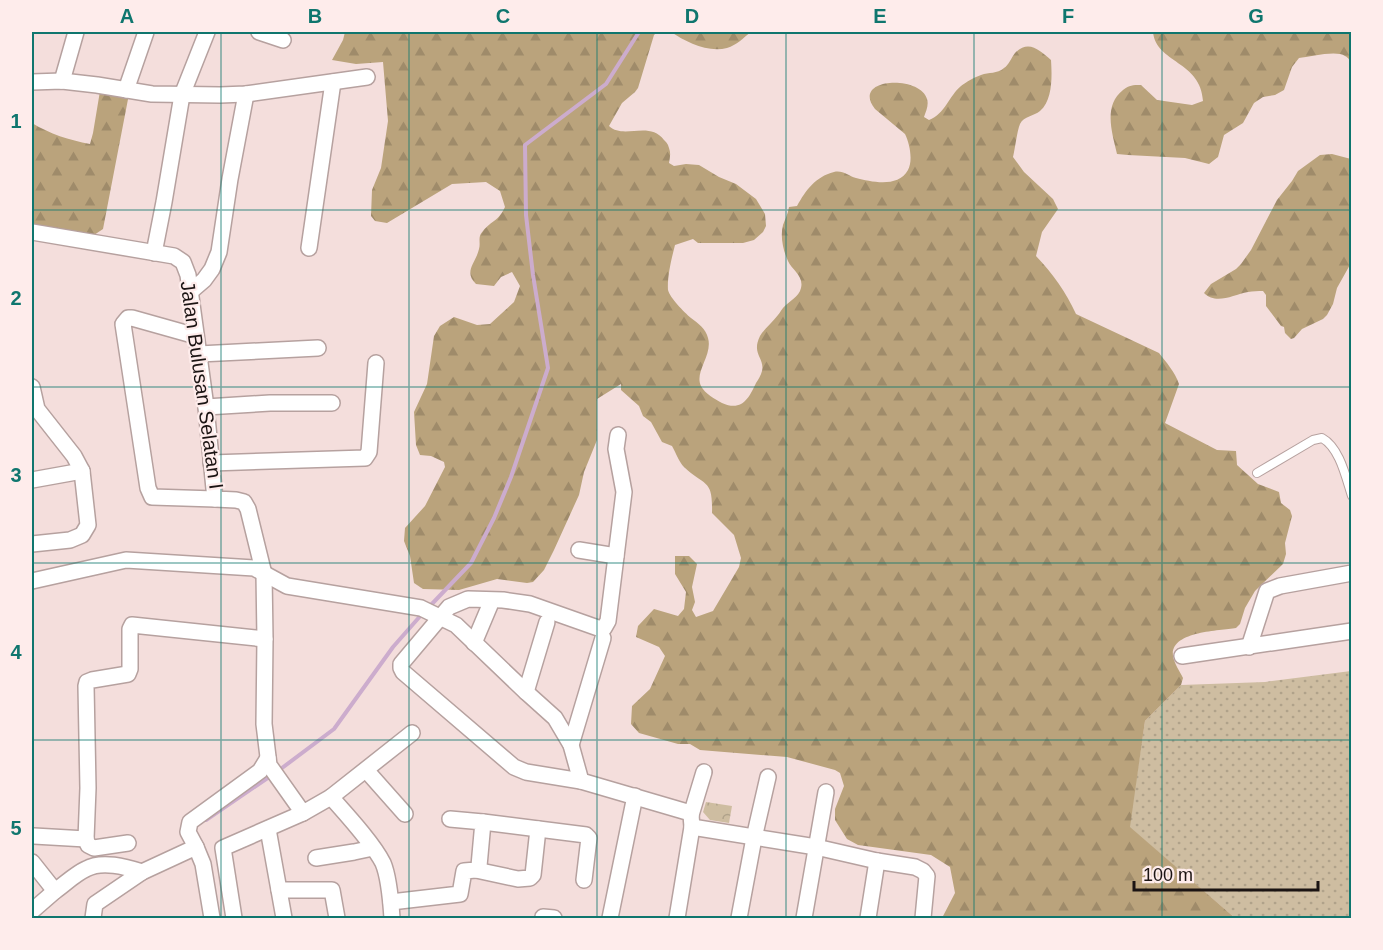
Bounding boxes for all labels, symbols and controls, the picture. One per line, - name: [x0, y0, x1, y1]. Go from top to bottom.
- text: A: [120, 5, 134, 27]
- text: B: [308, 5, 322, 27]
- text: C: [496, 5, 510, 27]
- text: D: [685, 5, 699, 27]
- text: E: [873, 5, 887, 27]
- text: F: [1062, 5, 1074, 27]
- text: G: [1248, 5, 1264, 27]
- text: 1: [10, 110, 22, 132]
- street label: Jalan Bulusan Selatan I: [176, 279, 228, 491]
- text: 2: [10, 287, 22, 309]
- text: 3: [10, 464, 22, 486]
- text: 4: [10, 641, 22, 663]
- text: 5: [10, 817, 22, 839]
- scale bar: [1134, 854, 1318, 892]
- text: 100 m: [1143, 865, 1193, 885]

